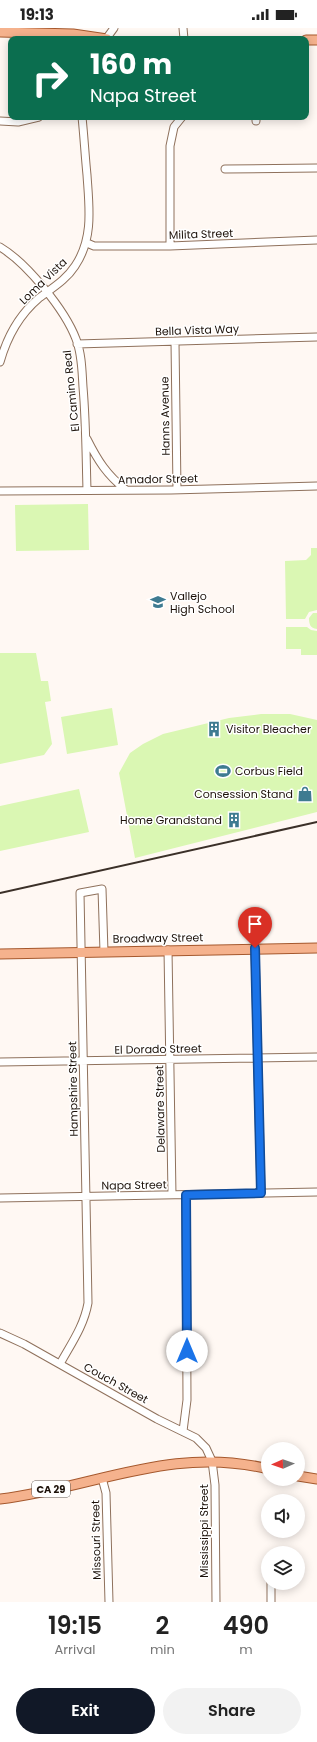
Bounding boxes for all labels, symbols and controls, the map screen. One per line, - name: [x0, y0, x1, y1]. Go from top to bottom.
- text: 19:13: [20, 4, 54, 25]
- text: 160 m: [90, 45, 172, 84]
- icon: right: [24, 52, 76, 104]
- text: Napa Street: [90, 83, 197, 108]
- street label: Milita Street: [169, 225, 233, 243]
- street label: Loma Vista: [16, 254, 70, 308]
- street label: Bella Vista Way: [155, 321, 240, 339]
- street label: El Camino Real: [59, 349, 83, 433]
- street label: Hanns Avenue: [156, 376, 174, 456]
- street label: Amador Street: [118, 470, 198, 488]
- place label: Vallejo High School: [170, 588, 235, 617]
- school or university icon: Vallejo High School: [149, 593, 167, 611]
- building icon: Visitor Bleacher: [205, 720, 223, 738]
- place label: Visitor Bleacher: [226, 721, 311, 737]
- sports icon: Corbus Field: [214, 762, 232, 780]
- place label: Corbus Field: [235, 763, 303, 779]
- shop icon: Consession Stand: [296, 785, 314, 803]
- place label: Consession Stand: [194, 786, 293, 802]
- building icon: Home Grandstand: [225, 811, 243, 829]
- place label: Home Grandstand: [120, 812, 222, 828]
- pin: [238, 907, 272, 948]
- icon: arrive: [244, 913, 266, 935]
- street label: Broadway Street: [113, 929, 203, 947]
- street label: El Dorado Street: [114, 1040, 202, 1058]
- street label: Hampshire Street: [64, 1041, 82, 1137]
- street label: Delaware Street: [151, 1065, 169, 1153]
- street label: Napa Street: [101, 1176, 167, 1194]
- position arrow: [166, 1330, 208, 1372]
- street label: Couch Street: [81, 1359, 151, 1407]
- north arrow: [261, 1442, 305, 1486]
- map controls: [261, 1442, 305, 1590]
- road number: CA 29: [32, 1481, 70, 1497]
- street label: Mississippi Street: [196, 1484, 212, 1578]
- button: sound: [261, 1494, 305, 1538]
- street label: Missouri Street: [87, 1500, 105, 1580]
- button: layers: [261, 1546, 305, 1590]
- text: 19:15: [48, 1609, 102, 1642]
- text: 2: [155, 1609, 169, 1642]
- text: 490: [223, 1609, 269, 1642]
- text: Arrival: [54, 1640, 95, 1659]
- text: min: [150, 1640, 175, 1659]
- text: m: [239, 1640, 253, 1659]
- button: Exit: [16, 1688, 155, 1734]
- button: Share: [163, 1688, 301, 1734]

